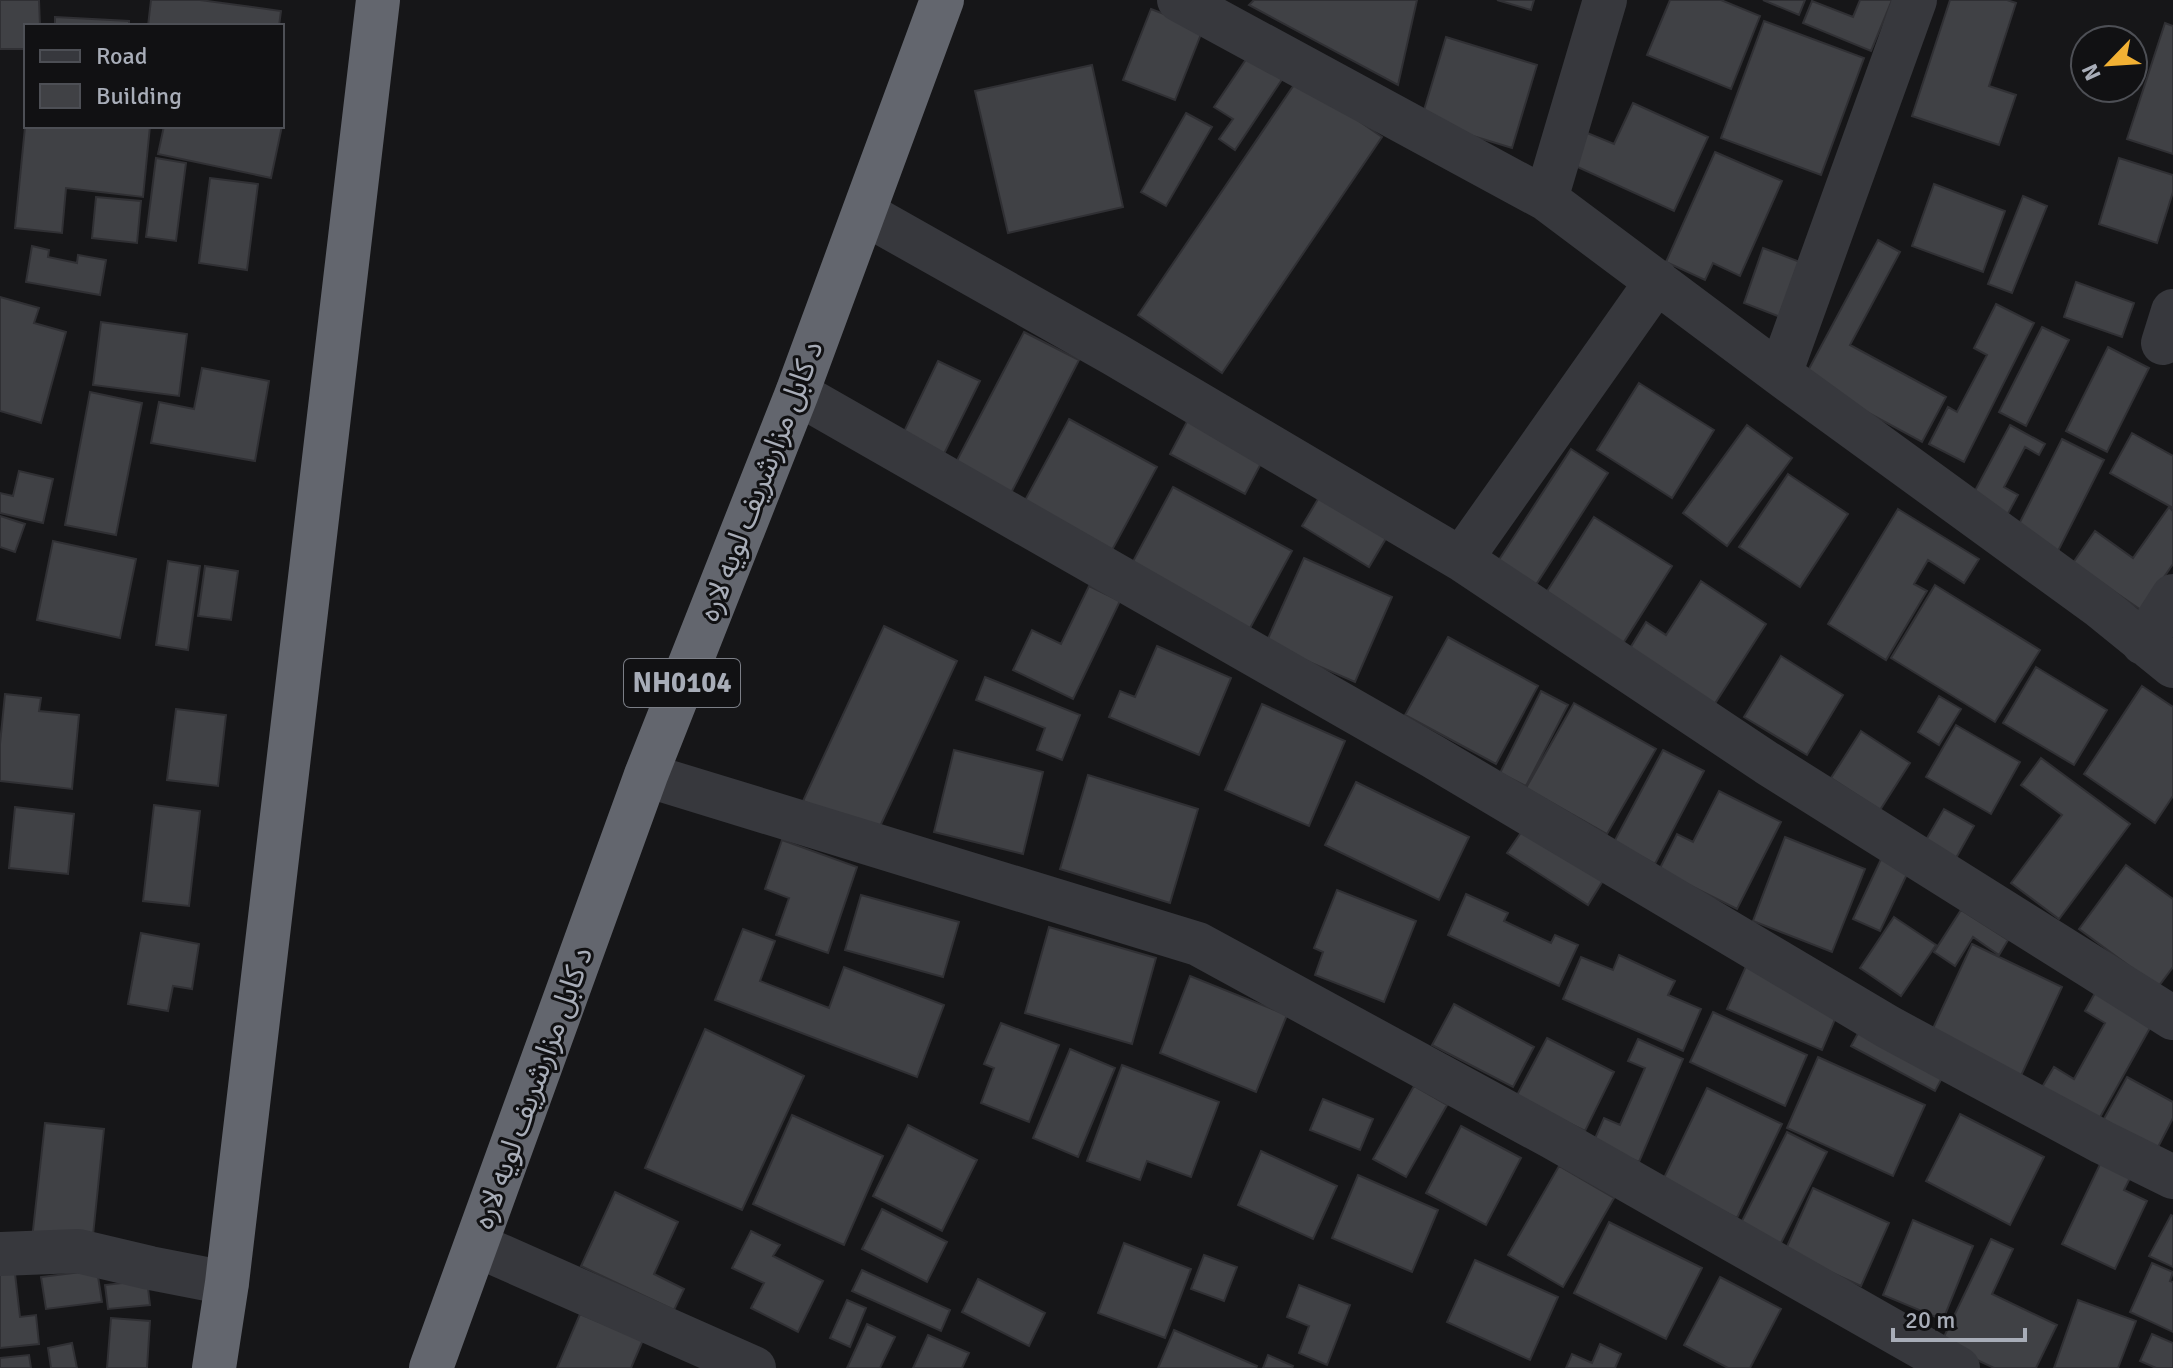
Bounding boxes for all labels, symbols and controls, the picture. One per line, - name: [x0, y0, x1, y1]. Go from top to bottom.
- legend: [24, 24, 284, 128]
- north arrow: [2069, 24, 2149, 104]
- text: Road: [96, 41, 147, 71]
- text: N: [2076, 60, 2107, 85]
- text: Building: [96, 81, 182, 111]
- street label: د کابل مزارشریف لویه لاره: [690, 336, 832, 626]
- road number: NH0104: [624, 659, 740, 707]
- street label: د کابل مزارشریف لویه لاره: [465, 942, 601, 1234]
- scale bar: [1893, 1292, 2025, 1342]
- text: 20 m: [1905, 1305, 1955, 1335]

